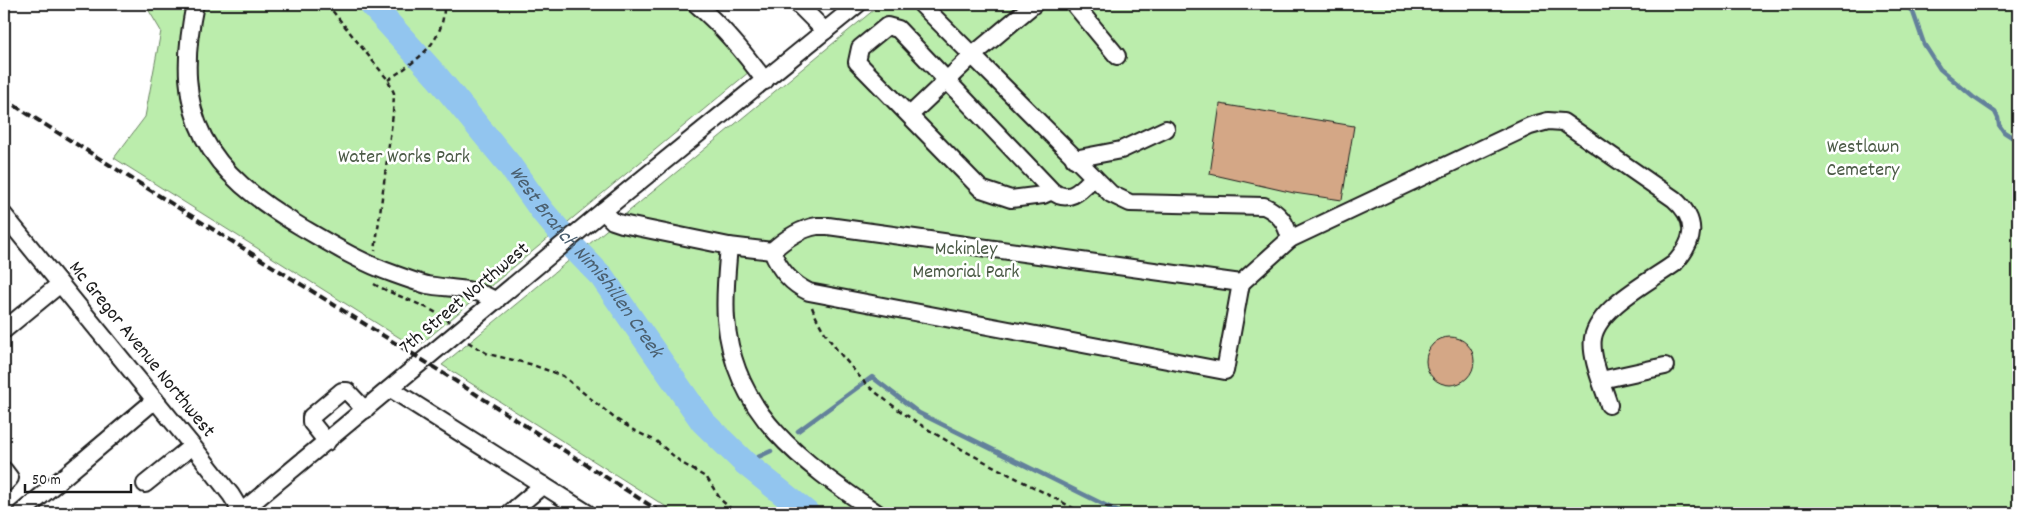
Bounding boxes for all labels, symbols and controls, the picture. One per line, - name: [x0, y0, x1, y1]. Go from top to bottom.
- park label: Westlawn Cemetery: [1827, 134, 1900, 185]
- park label: Water Works Park: [338, 144, 470, 172]
- water label: West Branch Nimishillen Creek: [500, 161, 671, 367]
- street label: 7th Street Northwest: [394, 236, 536, 362]
- park label: Mckinley Memorial Park: [912, 236, 1020, 287]
- street label: Mc Gregor Avenue Northwest: [61, 256, 221, 444]
- scale bar: [25, 462, 131, 494]
- text: 50 m: [32, 470, 61, 492]

